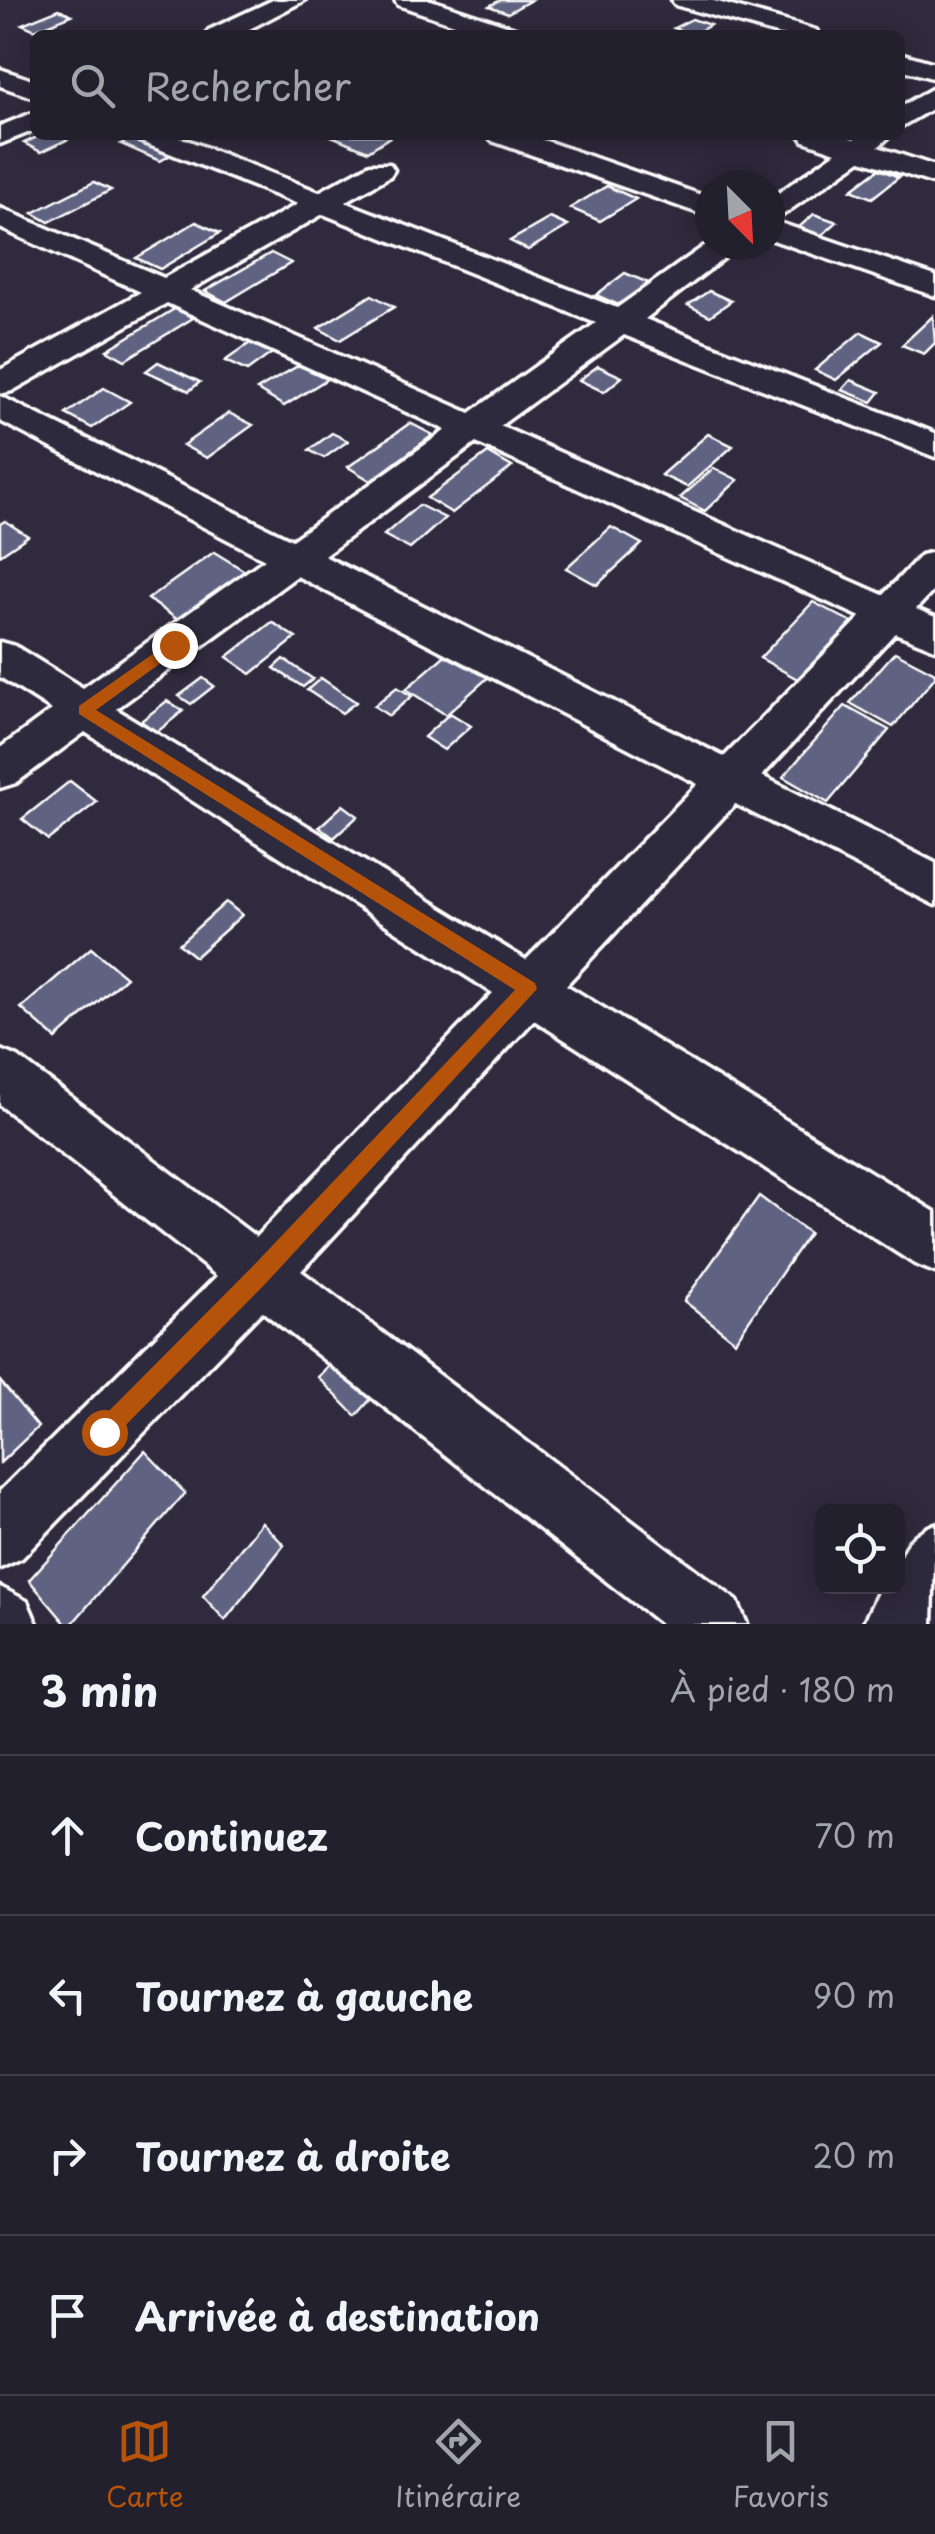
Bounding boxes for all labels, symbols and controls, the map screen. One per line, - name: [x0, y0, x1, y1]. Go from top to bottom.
- search box: [30, 30, 905, 140]
- text: Rechercher: [145, 57, 351, 114]
- icon: search: [65, 58, 120, 113]
- north arrow: [695, 170, 785, 260]
- route end: [152, 623, 198, 669]
- route start: [82, 1410, 128, 1456]
- map controls: [815, 1504, 905, 1594]
- button: locate: [815, 1504, 905, 1594]
- text: 3 min: [40, 1658, 158, 1721]
- text: À pied · 180 m: [670, 1665, 895, 1713]
- text: Continuez: [135, 1807, 328, 1864]
- icon: ahead: [40, 1808, 95, 1863]
- text: 70 m: [815, 1811, 895, 1859]
- text: Tournez à gauche: [135, 1967, 473, 2024]
- icon: left: [40, 1968, 95, 2023]
- text: 90 m: [813, 1971, 895, 2019]
- text: Tournez à droite: [135, 2127, 451, 2184]
- icon: right: [40, 2128, 95, 2183]
- text: 20 m: [813, 2131, 895, 2179]
- text: Arrivée à destination: [135, 2287, 540, 2344]
- icon: arrive: [40, 2288, 95, 2343]
- tab: Carte: [106, 2414, 184, 2517]
- tab: Itinéraire: [395, 2414, 521, 2517]
- tab: Favoris: [733, 2414, 829, 2517]

